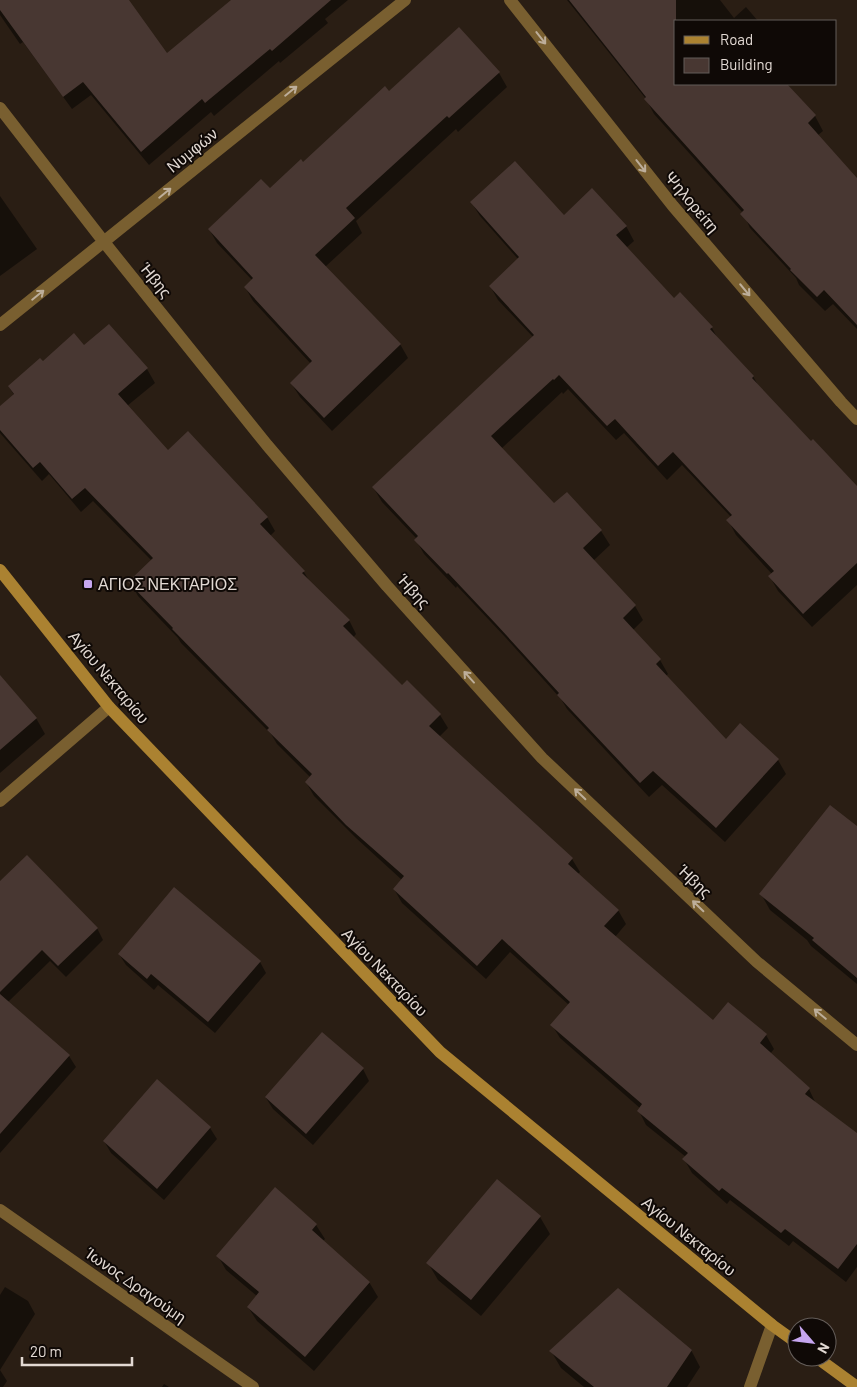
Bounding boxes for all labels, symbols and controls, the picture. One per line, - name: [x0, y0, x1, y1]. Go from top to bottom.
- legend: [674, 20, 837, 85]
- text: Road: [720, 30, 753, 48]
- one-way arrow: [535, 31, 546, 44]
- text: Building: [720, 55, 773, 73]
- one-way arrow: [284, 86, 297, 97]
- street label: Νυμφών: [162, 123, 221, 176]
- one-way arrow: [636, 159, 647, 172]
- street label: Ψηλορείτη: [661, 167, 723, 236]
- one-way arrow: [158, 187, 171, 198]
- street label: Ήβης: [136, 258, 176, 301]
- one-way arrow: [740, 284, 751, 297]
- one-way arrow: [31, 289, 44, 300]
- street label: Ήβης: [394, 569, 435, 612]
- place label: ΑΓΙΟΣ ΝΕΚΤΑΡΙΟΣ: [98, 574, 237, 593]
- marker: ΑΓΙΟΣ ΝΕΚΤΑΡΙΟΣ: [82, 578, 94, 590]
- street label: Αγίου Νεκταρίου: [65, 626, 154, 727]
- one-way arrow: [463, 670, 475, 683]
- one-way arrow: [574, 788, 587, 800]
- street label: Ήβης: [674, 859, 716, 901]
- one-way arrow: [692, 900, 705, 912]
- street label: Αγίου Νεκταρίου: [339, 924, 432, 1020]
- one-way arrow: [813, 1009, 826, 1020]
- street label: Αγίου Νεκταρίου: [639, 1192, 740, 1279]
- street label: Ίωνος Δραγούμη: [82, 1242, 190, 1326]
- north arrow: [787, 1317, 837, 1367]
- scale bar: [22, 1334, 132, 1366]
- text: N: [814, 1340, 834, 1356]
- text: 20 m: [30, 1342, 62, 1360]

